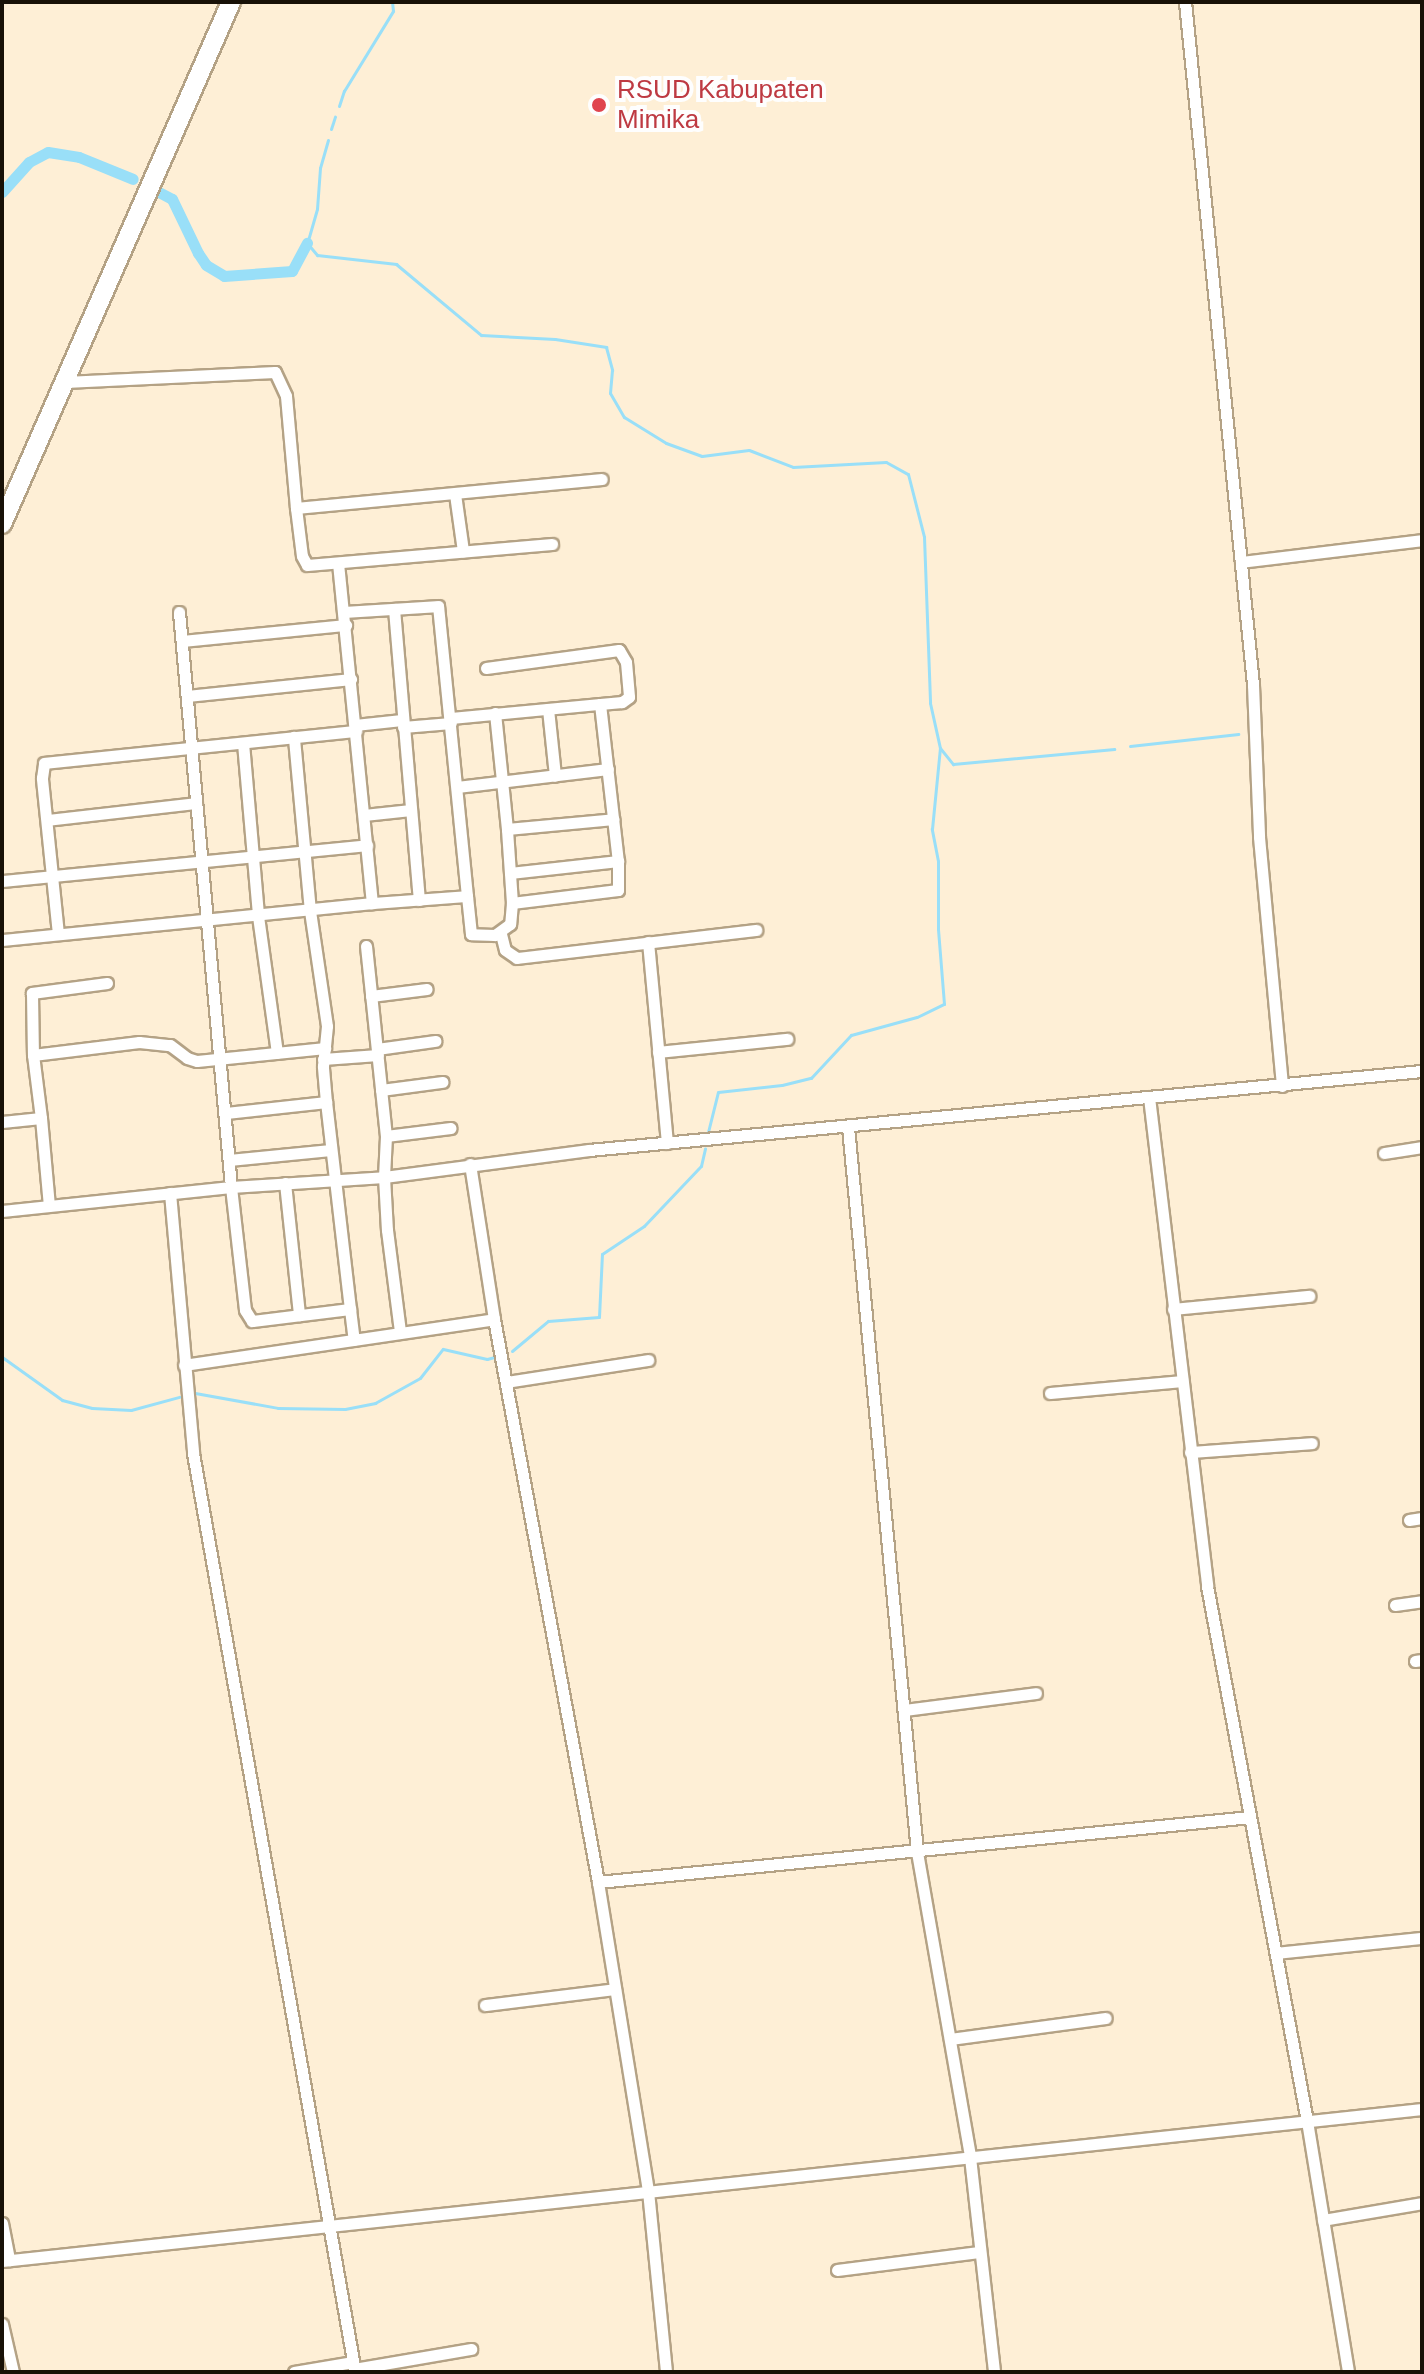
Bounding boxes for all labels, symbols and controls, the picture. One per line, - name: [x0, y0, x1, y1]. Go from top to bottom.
- place label: RSUD Kabupaten Mimika: [617, 74, 824, 136]
- marker: RSUD Kabupaten Mimika: [588, 94, 610, 116]

